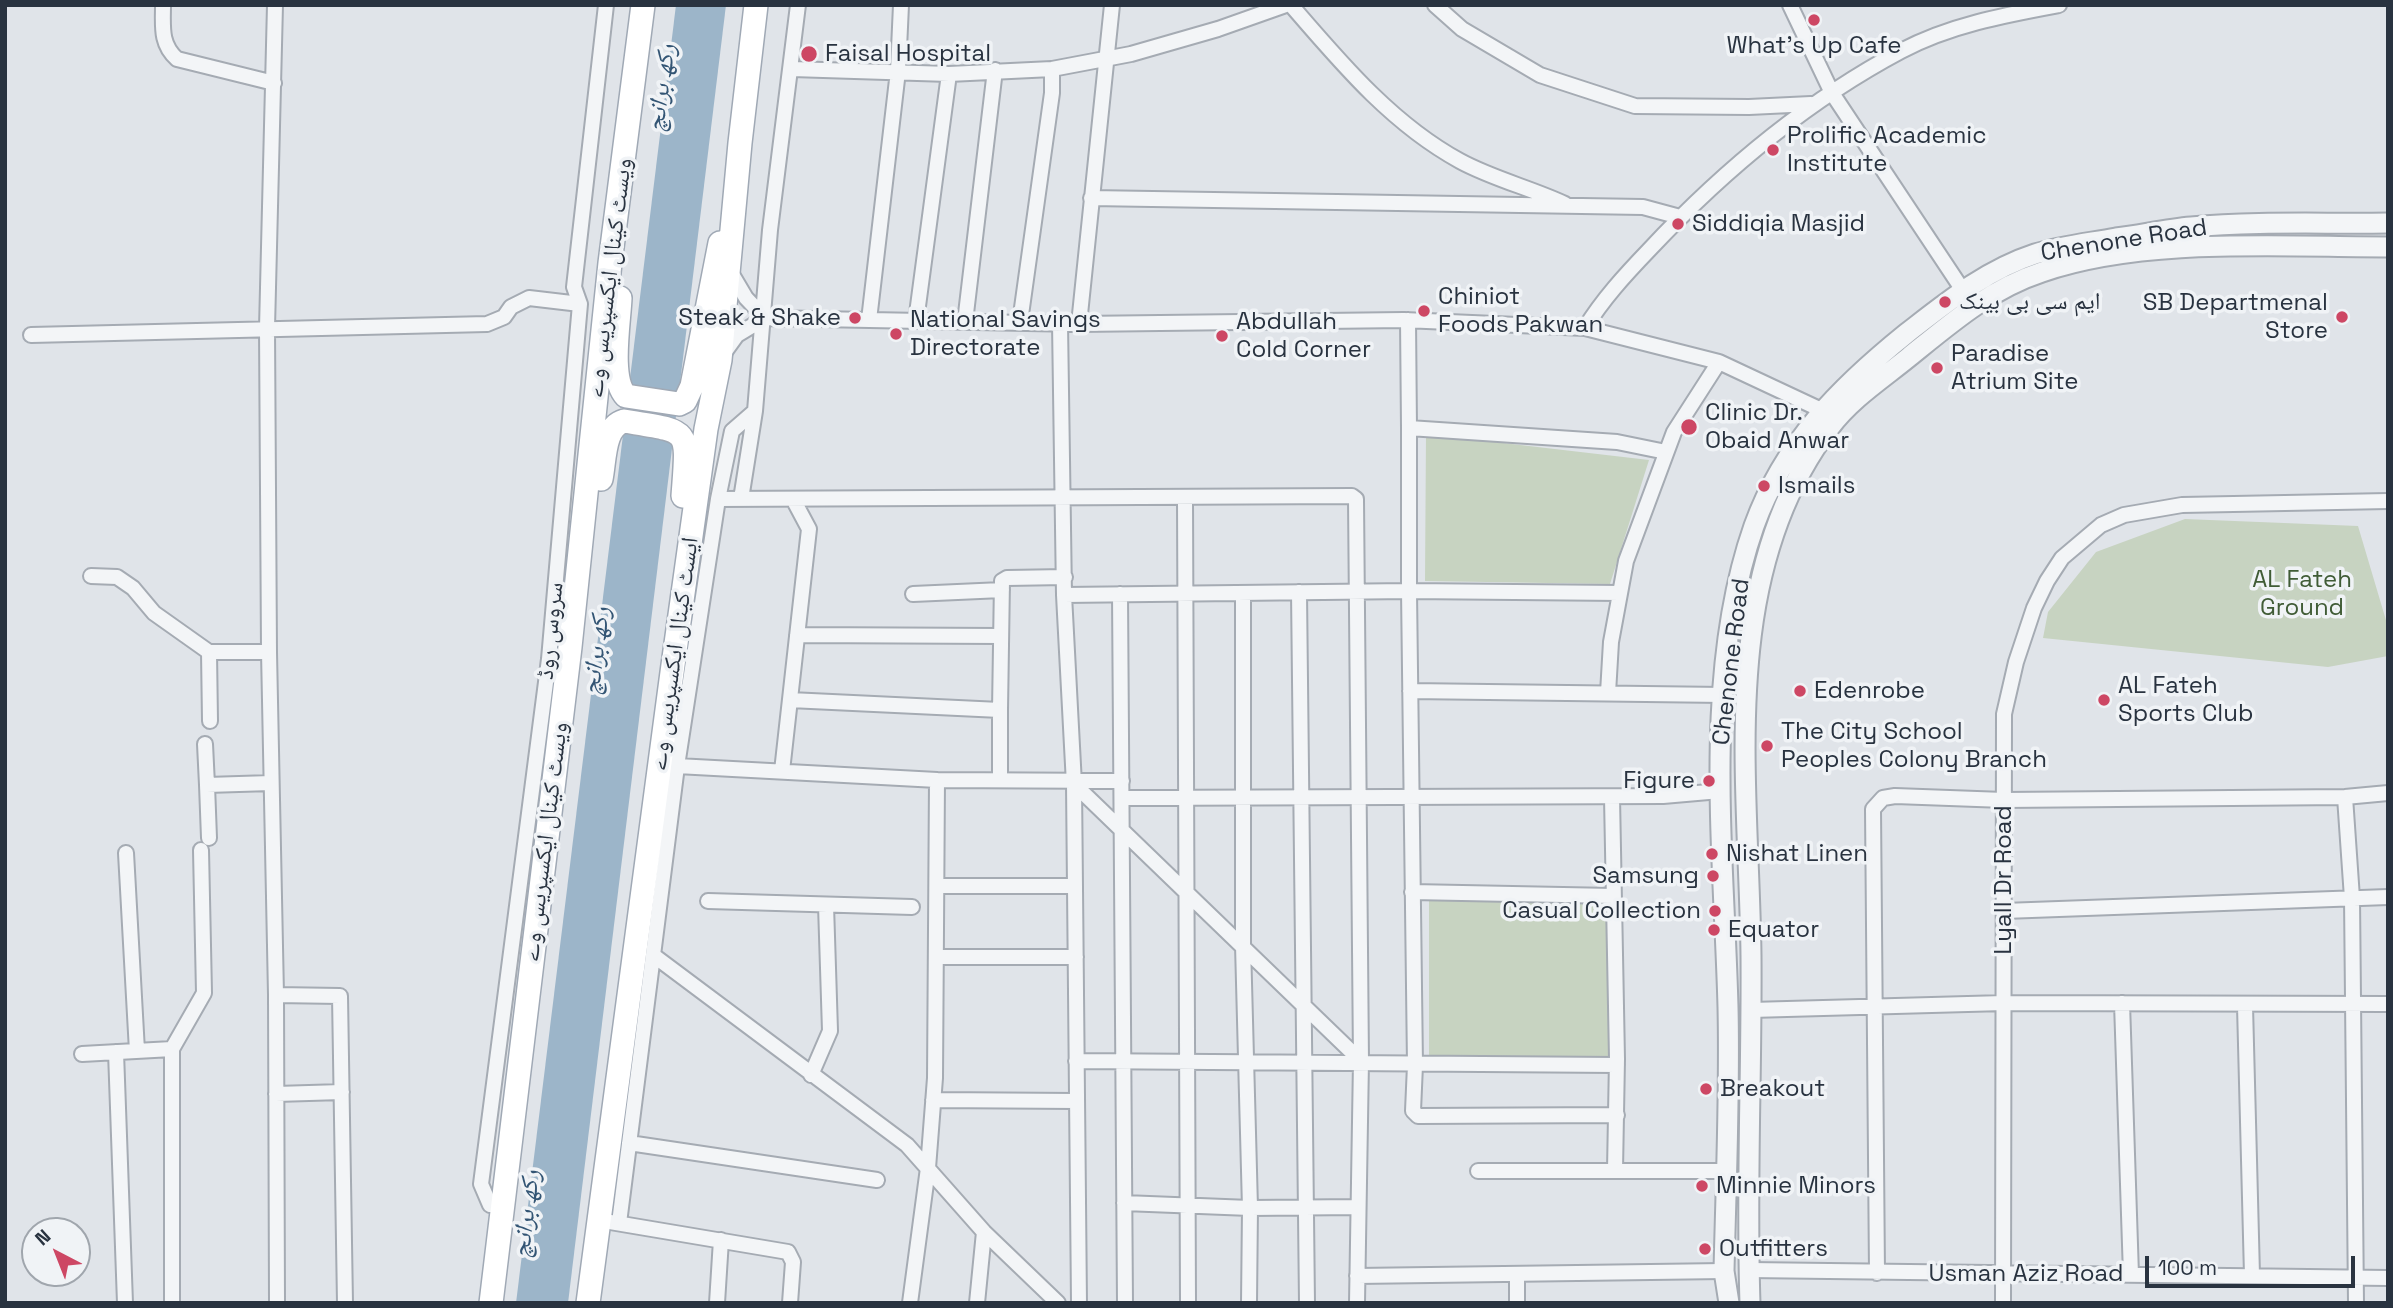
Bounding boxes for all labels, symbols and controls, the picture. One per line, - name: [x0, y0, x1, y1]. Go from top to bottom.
- marker: What's Up Cafe: [1806, 12, 1822, 28]
- place label: What's Up Cafe: [1727, 32, 1901, 60]
- place label: Faisal Hospital: [825, 40, 991, 68]
- water label: رکھ برانچ: [640, 42, 684, 134]
- marker: Faisal Hospital: [799, 44, 819, 64]
- place label: Prolific Academic Institute: [1787, 122, 1987, 178]
- marker: Prolific Academic Institute: [1765, 142, 1781, 158]
- street label: ویسٹ کینال ایکسپریس وے: [581, 157, 639, 399]
- place label: Siddiqia Masjid: [1692, 210, 1865, 238]
- street label: Chenone Road: [2039, 214, 2209, 268]
- marker: Siddiqia Masjid: [1670, 216, 1686, 232]
- place label: Chiniot Foods Pakwan: [1438, 283, 1603, 339]
- place label: ایم سی بی بینک: [1959, 288, 2100, 316]
- place label: SB Departmenal Store: [2143, 289, 2328, 345]
- marker: ایم سی بی بینک: [1937, 294, 1953, 310]
- marker: Chiniot Foods Pakwan: [1416, 303, 1432, 319]
- place label: Steak & Shake: [678, 304, 841, 332]
- place label: National Savings Directorate: [910, 306, 1101, 362]
- place label: Abdullah Cold Corner: [1236, 308, 1371, 364]
- marker: SB Departmenal Store: [2334, 309, 2350, 325]
- marker: Steak & Shake: [847, 310, 863, 326]
- marker: National Savings Directorate: [888, 326, 904, 342]
- marker: Abdullah Cold Corner: [1214, 328, 1230, 344]
- place label: Paradise Atrium Site: [1951, 340, 2079, 396]
- marker: Paradise Atrium Site: [1929, 360, 1945, 376]
- place label: Clinic Dr. Obaid Anwar: [1705, 399, 1849, 455]
- marker: Clinic Dr. Obaid Anwar: [1679, 417, 1699, 437]
- place label: Ismails: [1778, 472, 1855, 500]
- marker: Ismails: [1756, 478, 1772, 494]
- street label: ایسٹ کینال ایکسپریس وے: [644, 535, 706, 773]
- park label: AL Fateh Ground: [2252, 566, 2352, 622]
- street label: Chenone Road: [1707, 577, 1757, 747]
- street label: سروس روڈ: [532, 581, 570, 681]
- water label: رکھ برانچ: [576, 605, 618, 697]
- place label: AL Fateh Sports Club: [2118, 672, 2253, 728]
- place label: Edenrobe: [1814, 677, 1925, 705]
- marker: Edenrobe: [1792, 683, 1808, 699]
- marker: AL Fateh Sports Club: [2096, 692, 2112, 708]
- place label: The City School Peoples Colony Branch: [1781, 718, 2047, 774]
- street label: ویسٹ کینال ایکسپریس وے: [517, 721, 575, 963]
- marker: The City School Peoples Colony Branch: [1759, 738, 1775, 754]
- place label: Figure: [1623, 767, 1695, 795]
- marker: Figure: [1701, 773, 1717, 789]
- street label: Lyall Dr Road: [1990, 805, 2018, 955]
- place label: Nishat Linen: [1726, 840, 1868, 868]
- marker: Nishat Linen: [1704, 846, 1720, 862]
- place label: Samsung: [1592, 862, 1699, 890]
- marker: Samsung: [1705, 868, 1721, 884]
- place label: Casual Collection: [1502, 897, 1701, 925]
- marker: Casual Collection: [1707, 903, 1723, 919]
- place label: Equator: [1728, 916, 1819, 944]
- marker: Equator: [1706, 922, 1722, 938]
- place label: Breakout: [1720, 1075, 1825, 1103]
- marker: Breakout: [1698, 1081, 1714, 1097]
- water label: رکھ برانچ: [506, 1168, 548, 1260]
- place label: Minnie Minors: [1716, 1172, 1876, 1200]
- marker: Minnie Minors: [1694, 1178, 1710, 1194]
- north arrow: [21, 1217, 91, 1287]
- text: N: [30, 1224, 56, 1251]
- place label: Outfitters: [1719, 1235, 1828, 1263]
- marker: Outfitters: [1697, 1241, 1713, 1257]
- scale bar: [2148, 1242, 2358, 1286]
- text: 100 m: [2158, 1254, 2217, 1281]
- street label: Usman Aziz Road: [1928, 1260, 2124, 1288]

